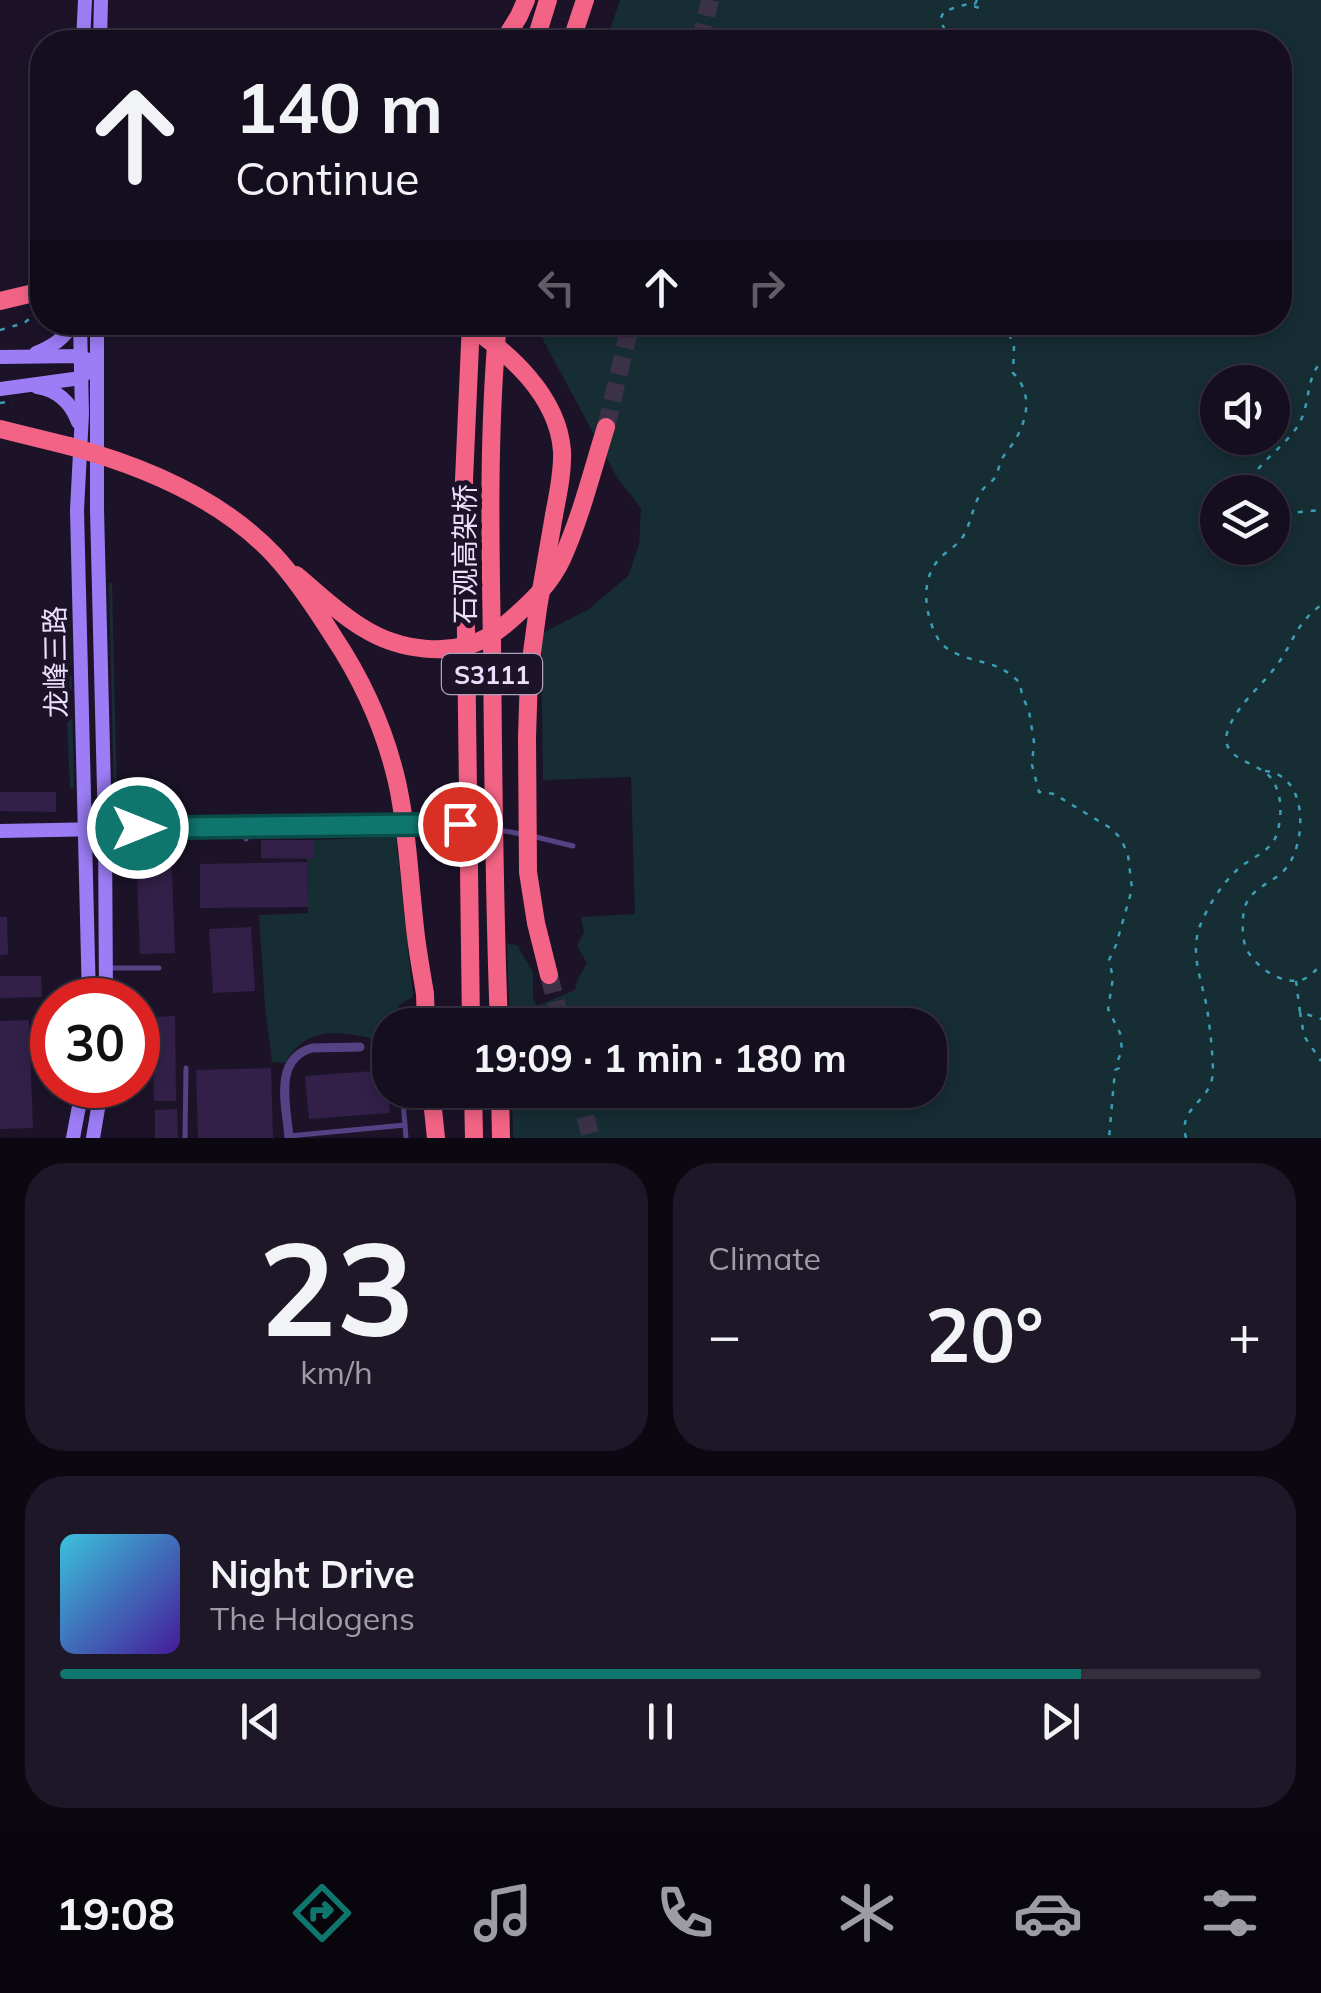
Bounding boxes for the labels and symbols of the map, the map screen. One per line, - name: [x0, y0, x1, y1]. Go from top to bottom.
- street label: 石观高架桥: [447, 484, 482, 624]
- street label: 龙峰三路: [37, 606, 73, 718]
- road number: S3111: [442, 654, 542, 694]
- position arrow: [86, 776, 190, 880]
- pin: [418, 782, 503, 867]
- speed limit sign: 30: [30, 978, 160, 1108]

